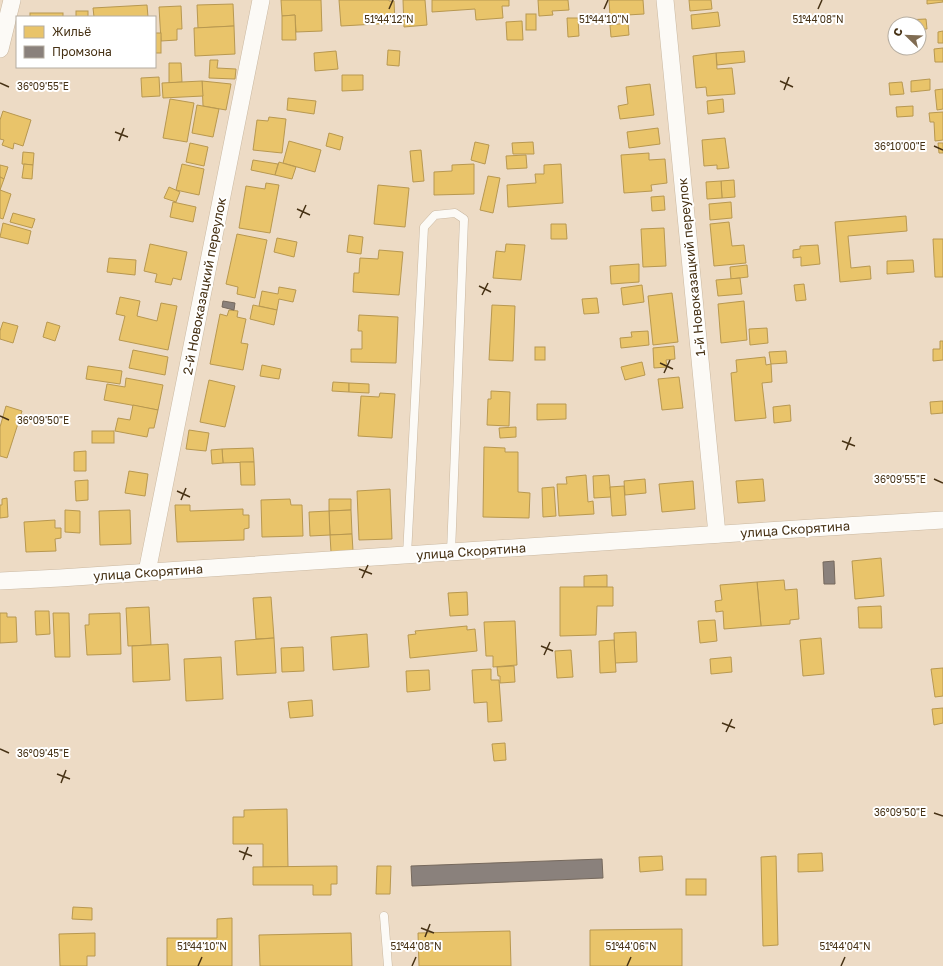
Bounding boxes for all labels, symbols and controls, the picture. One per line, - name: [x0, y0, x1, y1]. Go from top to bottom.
- text: 51°44'12"N: [364, 13, 414, 25]
- text: 51°44'10"N: [579, 13, 629, 25]
- text: 51°44'08"N: [792, 13, 844, 25]
- legend: [16, 16, 156, 68]
- north arrow: [887, 16, 927, 56]
- text: Жильё: [52, 24, 91, 39]
- text: С: [890, 26, 905, 38]
- text: Промзона: [52, 44, 112, 59]
- text: 36°09'55"E: [17, 80, 69, 92]
- text: 36°10'00"E: [874, 140, 926, 152]
- street label: 1-й Новоказацкий переулок: [674, 177, 708, 357]
- street label: 2-й Новоказацкий переулок: [179, 195, 229, 376]
- text: 36°09'50"E: [17, 414, 69, 426]
- text: 36°09'55"E: [874, 473, 926, 485]
- street label: улица Скорятина: [739, 517, 851, 541]
- street label: улица Скорятина: [415, 539, 527, 563]
- street label: улица Скорятина: [92, 560, 204, 584]
- text: 36°09'45"E: [17, 747, 69, 759]
- text: 36°09'50"E: [874, 806, 926, 818]
- text: 51°44'10"N: [177, 940, 227, 952]
- text: 51°44'08"N: [390, 940, 442, 952]
- text: 51°44'06"N: [606, 940, 657, 952]
- text: 51°44'04"N: [819, 940, 871, 952]

